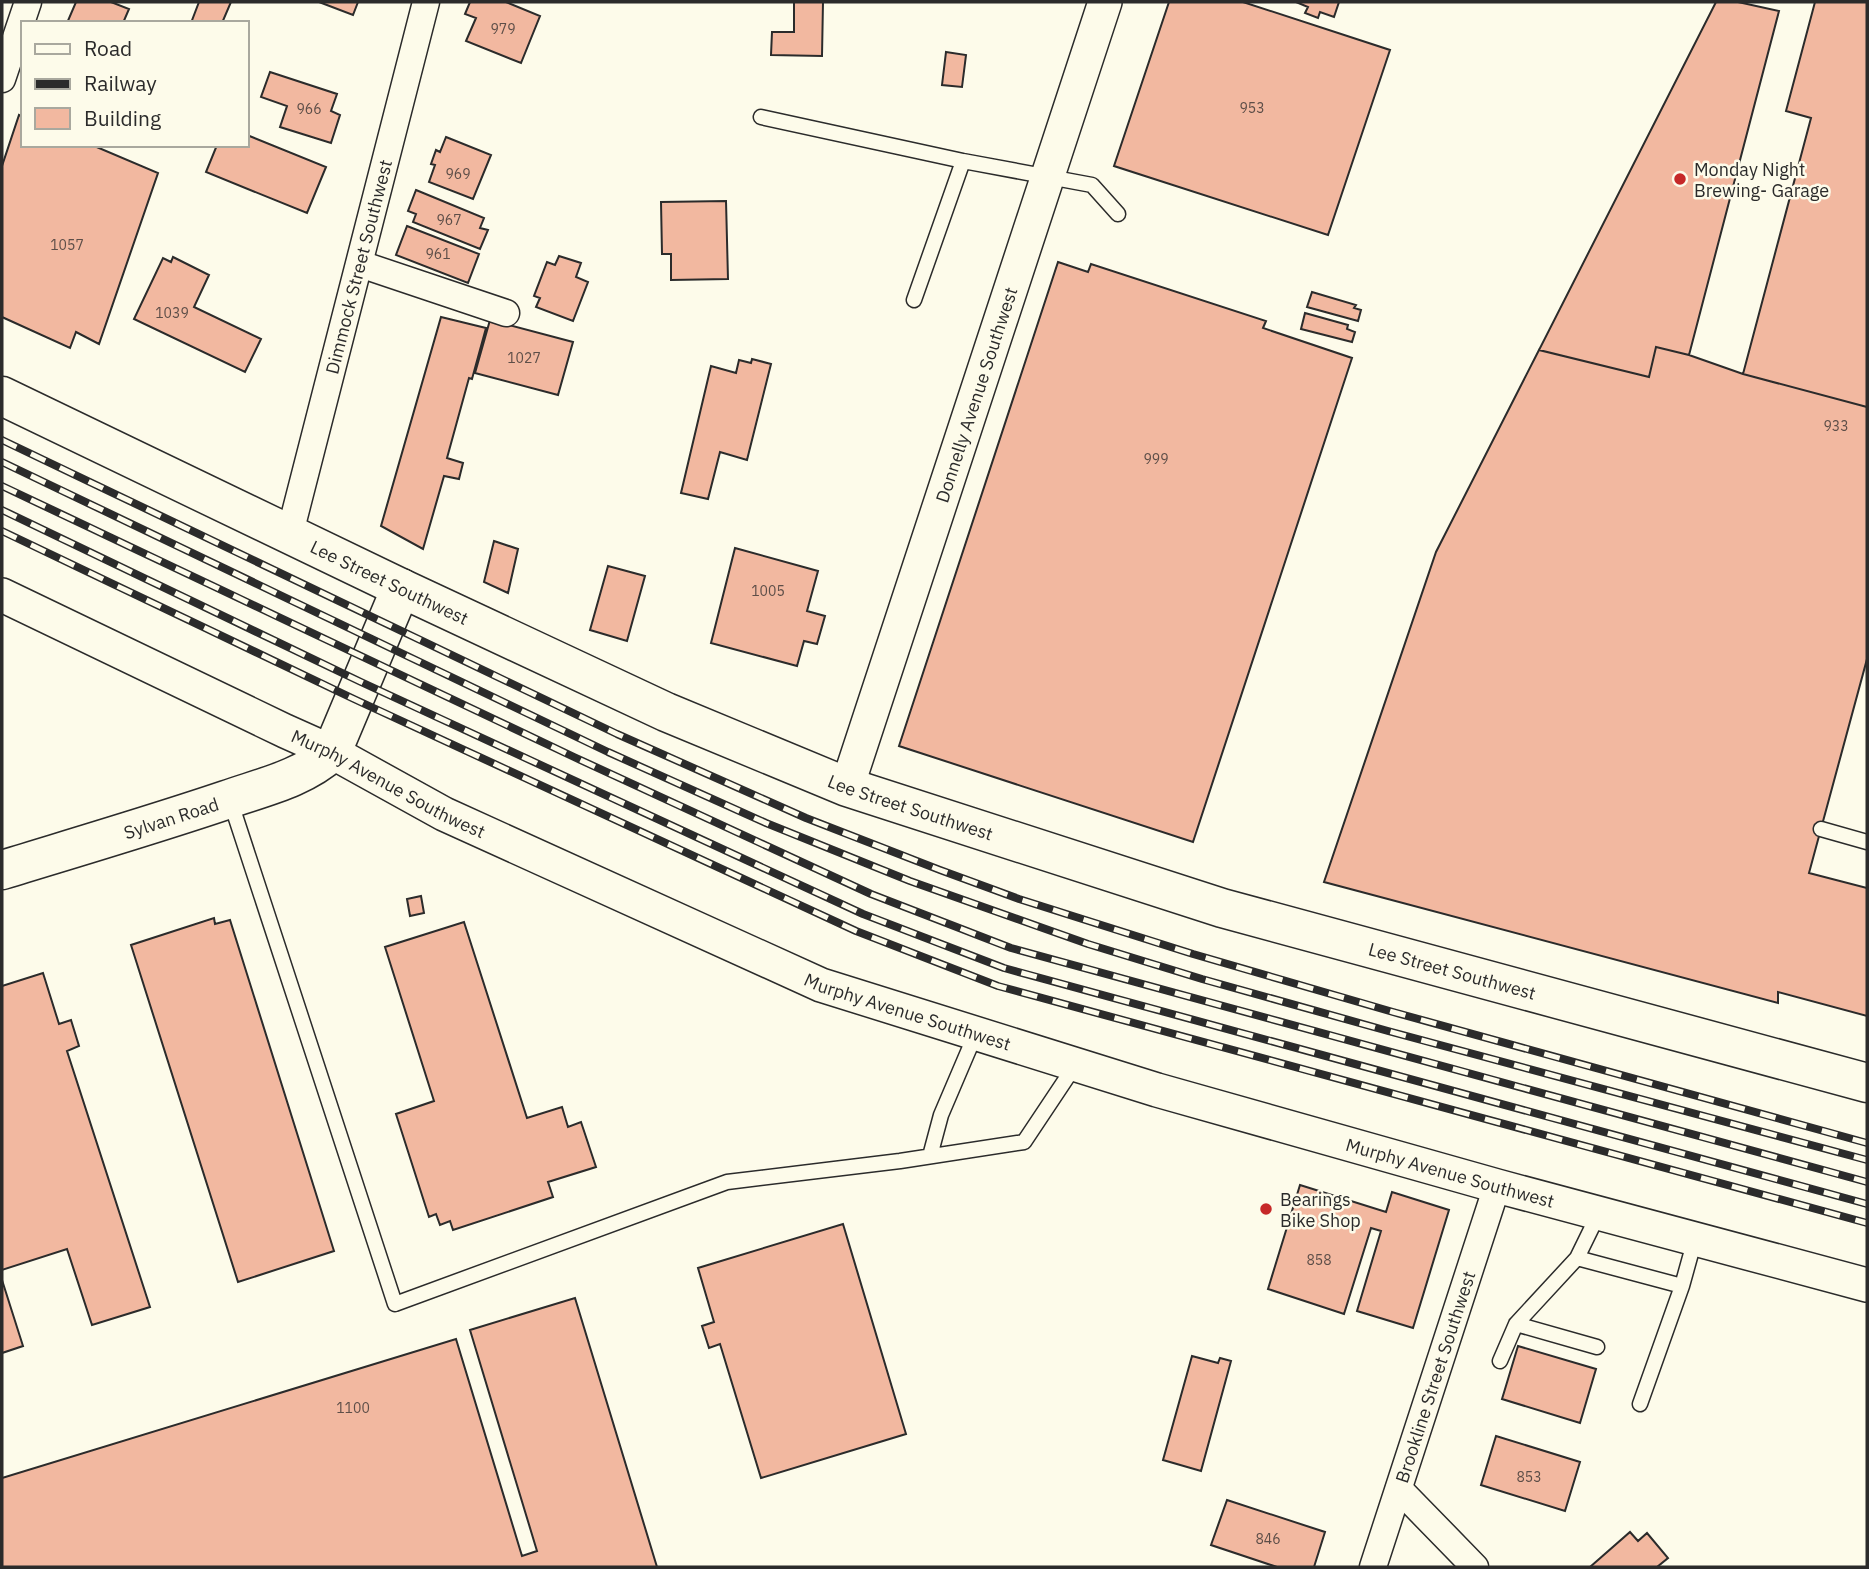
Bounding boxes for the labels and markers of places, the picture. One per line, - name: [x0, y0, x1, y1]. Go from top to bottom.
- place label: Monday Night Brewing- Garage: [1694, 158, 1829, 202]
- marker: Monday Night Brewing- Garage: [1672, 171, 1688, 187]
- place label: Bearings Bike Shop: [1280, 1188, 1361, 1232]
- marker: Bearings Bike Shop: [1258, 1201, 1274, 1217]

